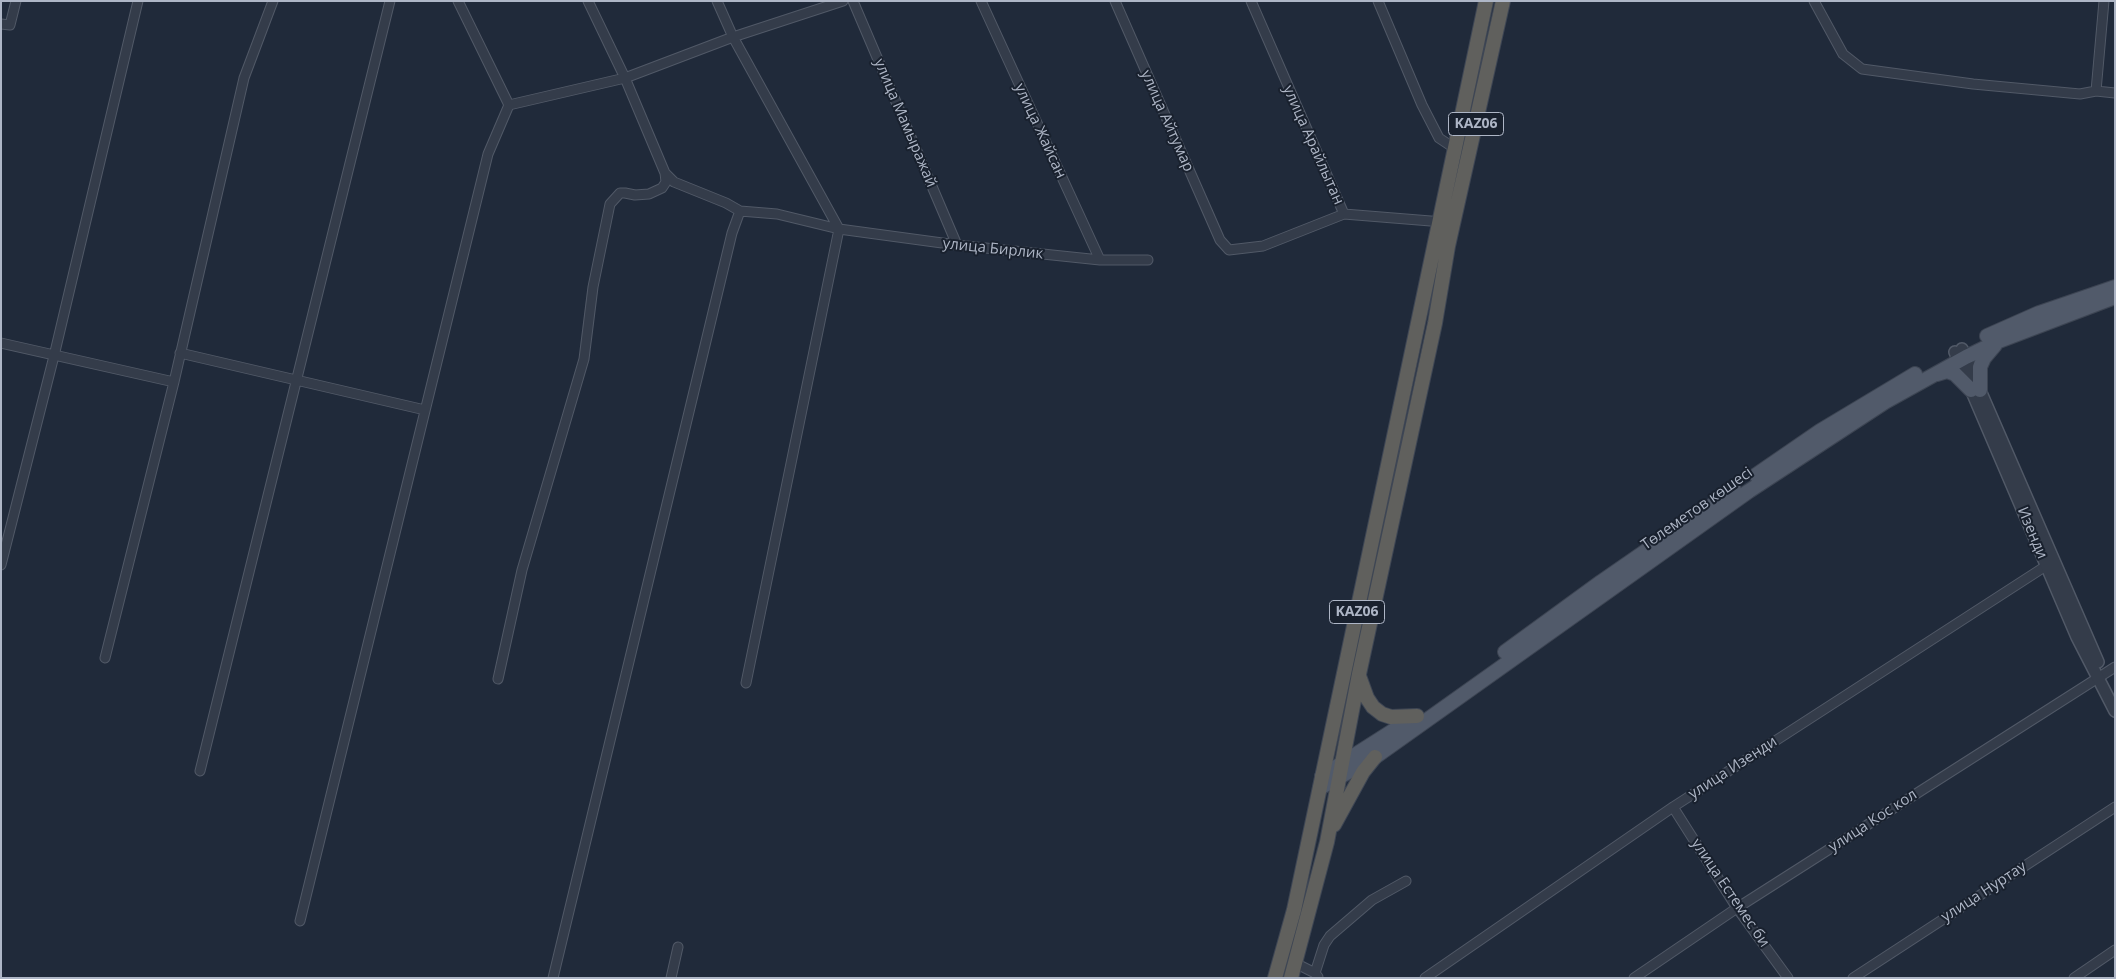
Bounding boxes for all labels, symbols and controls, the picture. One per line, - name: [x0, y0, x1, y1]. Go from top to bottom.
- street label: улица Мамыражай: [870, 56, 940, 190]
- street label: улица Айтумар: [1137, 67, 1197, 175]
- street label: улица Жайсан: [1010, 81, 1070, 181]
- street label: улица Арайлытан: [1279, 83, 1347, 207]
- road number: KАZ06: [1448, 112, 1504, 136]
- street label: улица Бирлик: [942, 235, 1044, 263]
- street label: Төлеметов көшесі: [1638, 464, 1756, 554]
- street label: Изенди: [2013, 504, 2051, 562]
- road number: KАZ06: [1330, 600, 1384, 624]
- street label: улица Изенди: [1685, 733, 1781, 803]
- street label: улица Кос кол: [1825, 786, 1921, 856]
- street label: улица Естемес би: [1687, 835, 1773, 951]
- street label: улица Нуртау: [1938, 858, 2030, 926]

